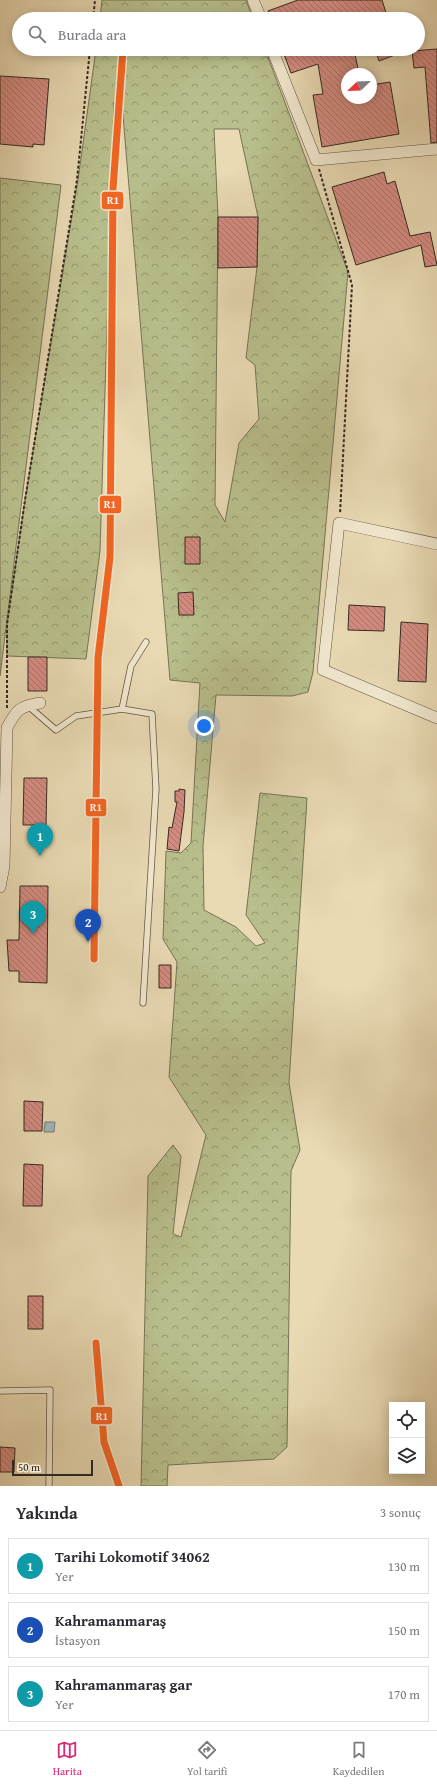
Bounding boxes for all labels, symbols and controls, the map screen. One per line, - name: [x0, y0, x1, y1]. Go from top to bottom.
- search box: [12, 12, 425, 56]
- icon: search: [26, 23, 48, 45]
- text: Burada ara: [58, 24, 126, 45]
- north arrow: [341, 68, 377, 104]
- line badge: R1: [101, 191, 124, 210]
- text: R1: [107, 192, 120, 208]
- line badge: R1: [99, 495, 122, 514]
- text: R1: [104, 496, 117, 512]
- your location: [194, 716, 214, 736]
- line badge: R1: [85, 798, 107, 817]
- text: R1: [90, 799, 103, 815]
- pin: 1: [27, 823, 53, 856]
- pin: 3: [20, 901, 46, 934]
- pin: 2: [75, 909, 101, 942]
- map controls: [389, 1402, 425, 1474]
- button: locate: [389, 1402, 425, 1438]
- line badge: R1: [90, 1406, 113, 1425]
- text: R1: [96, 1408, 109, 1424]
- button: layers: [389, 1438, 425, 1474]
- scale bar: [12, 1458, 93, 1477]
- text: 50 m: [18, 1459, 40, 1475]
- text: Yakında: [16, 1500, 78, 1525]
- text: 3 sonuç: [380, 1503, 421, 1522]
- text: Tarihi Lokomotif 34062: [55, 1546, 210, 1567]
- text: 1: [27, 1557, 33, 1576]
- text: 130 m: [388, 1557, 420, 1576]
- text: Yer: [55, 1567, 74, 1586]
- text: Kahramanmaraş: [55, 1610, 166, 1631]
- text: 2: [27, 1621, 33, 1640]
- text: 150 m: [388, 1621, 420, 1640]
- text: İstasyon: [55, 1631, 100, 1650]
- text: Kahramanmaraş gar: [55, 1674, 192, 1695]
- text: 3: [27, 1685, 33, 1704]
- text: 170 m: [388, 1685, 420, 1704]
- text: Yer: [55, 1695, 74, 1714]
- tab: Harita: [53, 1739, 82, 1779]
- tab: Yol tarifi: [187, 1739, 227, 1779]
- tab: Kaydedilen: [333, 1739, 384, 1779]

